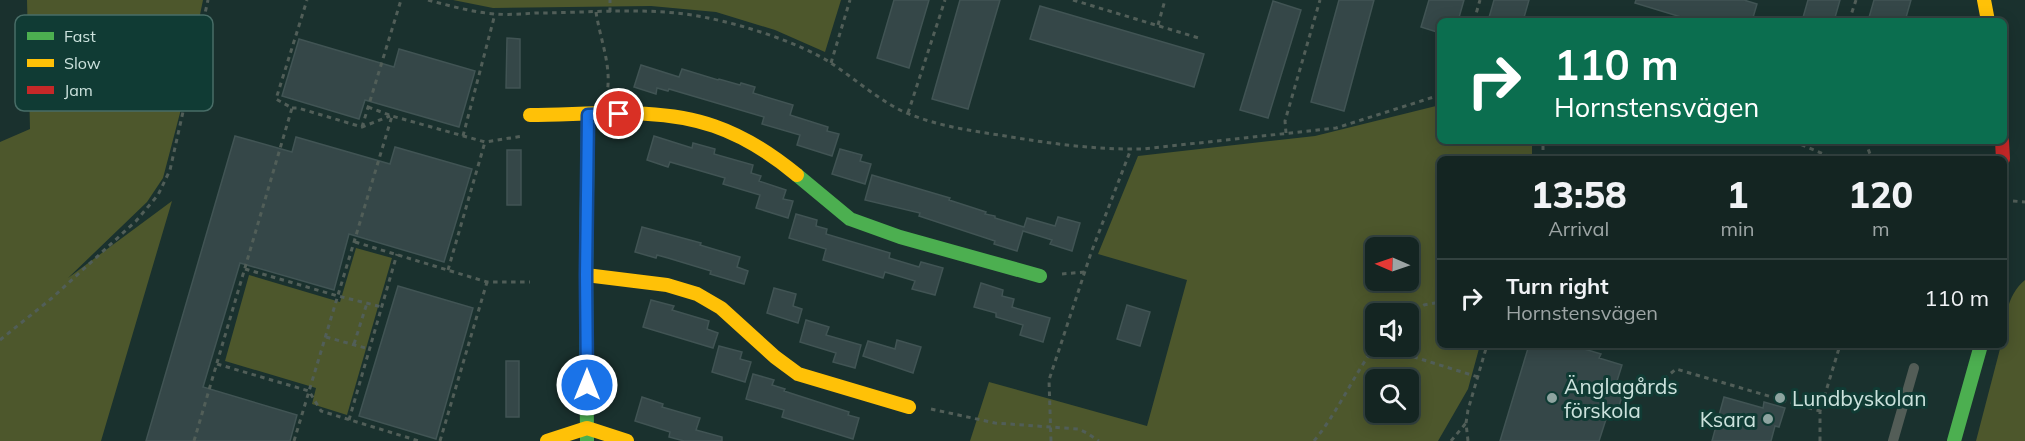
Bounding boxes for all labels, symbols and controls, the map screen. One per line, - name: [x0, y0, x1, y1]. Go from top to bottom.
- legend: [15, 15, 213, 111]
- text: Fast: [64, 26, 96, 46]
- text: 110 m: [1554, 38, 1679, 91]
- icon: right: [1455, 42, 1533, 120]
- text: Slow: [64, 53, 101, 73]
- text: Jam: [64, 80, 93, 100]
- pin: [593, 88, 644, 139]
- text: Hornstensvägen: [1554, 90, 1759, 124]
- icon: arrive: [602, 97, 635, 130]
- text: 13:58: [1531, 172, 1627, 217]
- text: 1: [1727, 172, 1748, 217]
- text: 120: [1848, 172, 1913, 217]
- text: Arrival: [1548, 216, 1609, 241]
- text: min: [1720, 216, 1755, 241]
- text: m: [1872, 216, 1890, 241]
- north arrow: [1365, 237, 1419, 291]
- map controls: [1365, 237, 1419, 423]
- text: Turn right: [1506, 272, 1609, 300]
- icon: right: [1455, 282, 1488, 315]
- text: 110 m: [1924, 284, 1989, 312]
- text: Hornstensvägen: [1506, 300, 1658, 325]
- button: sound: [1365, 303, 1419, 357]
- position arrow: [555, 353, 619, 417]
- button: search: [1365, 369, 1419, 423]
- place label: Änglagårds förskola: [1564, 373, 1678, 423]
- place label: Lundbyskolan: [1792, 385, 1927, 411]
- marker: Änglagårds förskola: [1545, 391, 1559, 405]
- marker: Lundbyskolan: [1773, 391, 1787, 405]
- place label: Ksara: [1700, 406, 1756, 432]
- marker: Ksara: [1761, 412, 1775, 426]

